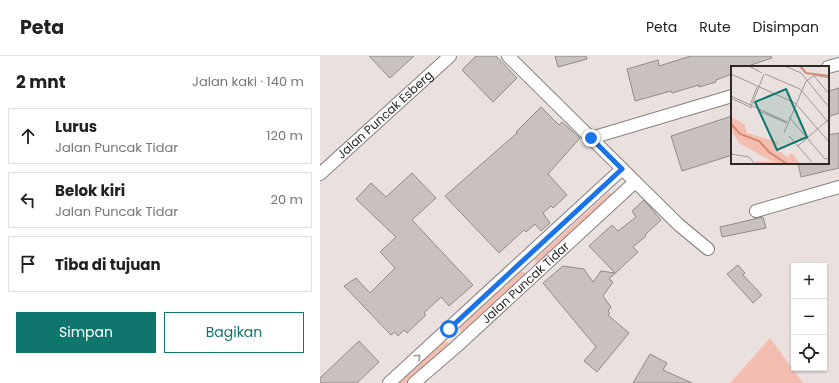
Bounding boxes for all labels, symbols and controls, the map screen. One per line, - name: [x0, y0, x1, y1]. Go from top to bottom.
- text: Peta: [20, 14, 64, 41]
- text: Peta: [646, 17, 677, 37]
- text: Rute: [699, 17, 731, 37]
- text: Disimpan: [753, 17, 819, 37]
- street label: Jalan Puncak Esberg: [333, 66, 437, 163]
- inset map: [731, 66, 829, 164]
- text: 2 mnt: [16, 70, 66, 94]
- text: Jalan kaki · 140 m: [192, 72, 304, 91]
- text: Lurus: [55, 116, 97, 137]
- icon: ahead: [17, 125, 39, 147]
- text: 120 m: [266, 126, 303, 145]
- route end: [582, 129, 600, 147]
- text: Jalan Puncak Tidar: [55, 138, 178, 157]
- text: Belok kiri: [55, 180, 125, 201]
- icon: left: [17, 189, 39, 211]
- text: 20 m: [270, 190, 303, 209]
- text: Jalan Puncak Tidar: [55, 202, 178, 221]
- street label: Jalan Puncak Tidar: [478, 237, 573, 327]
- icon: arrive: [17, 253, 39, 275]
- text: Tiba di tujuan: [55, 254, 161, 275]
- map controls: [791, 263, 827, 371]
- button: +: [791, 263, 827, 299]
- button: −: [791, 299, 827, 335]
- button: Simpan: [16, 312, 156, 353]
- button: Bagikan: [164, 312, 304, 353]
- route start: [440, 320, 458, 338]
- button: locate: [791, 335, 827, 371]
- one-way arrow: [414, 355, 421, 362]

